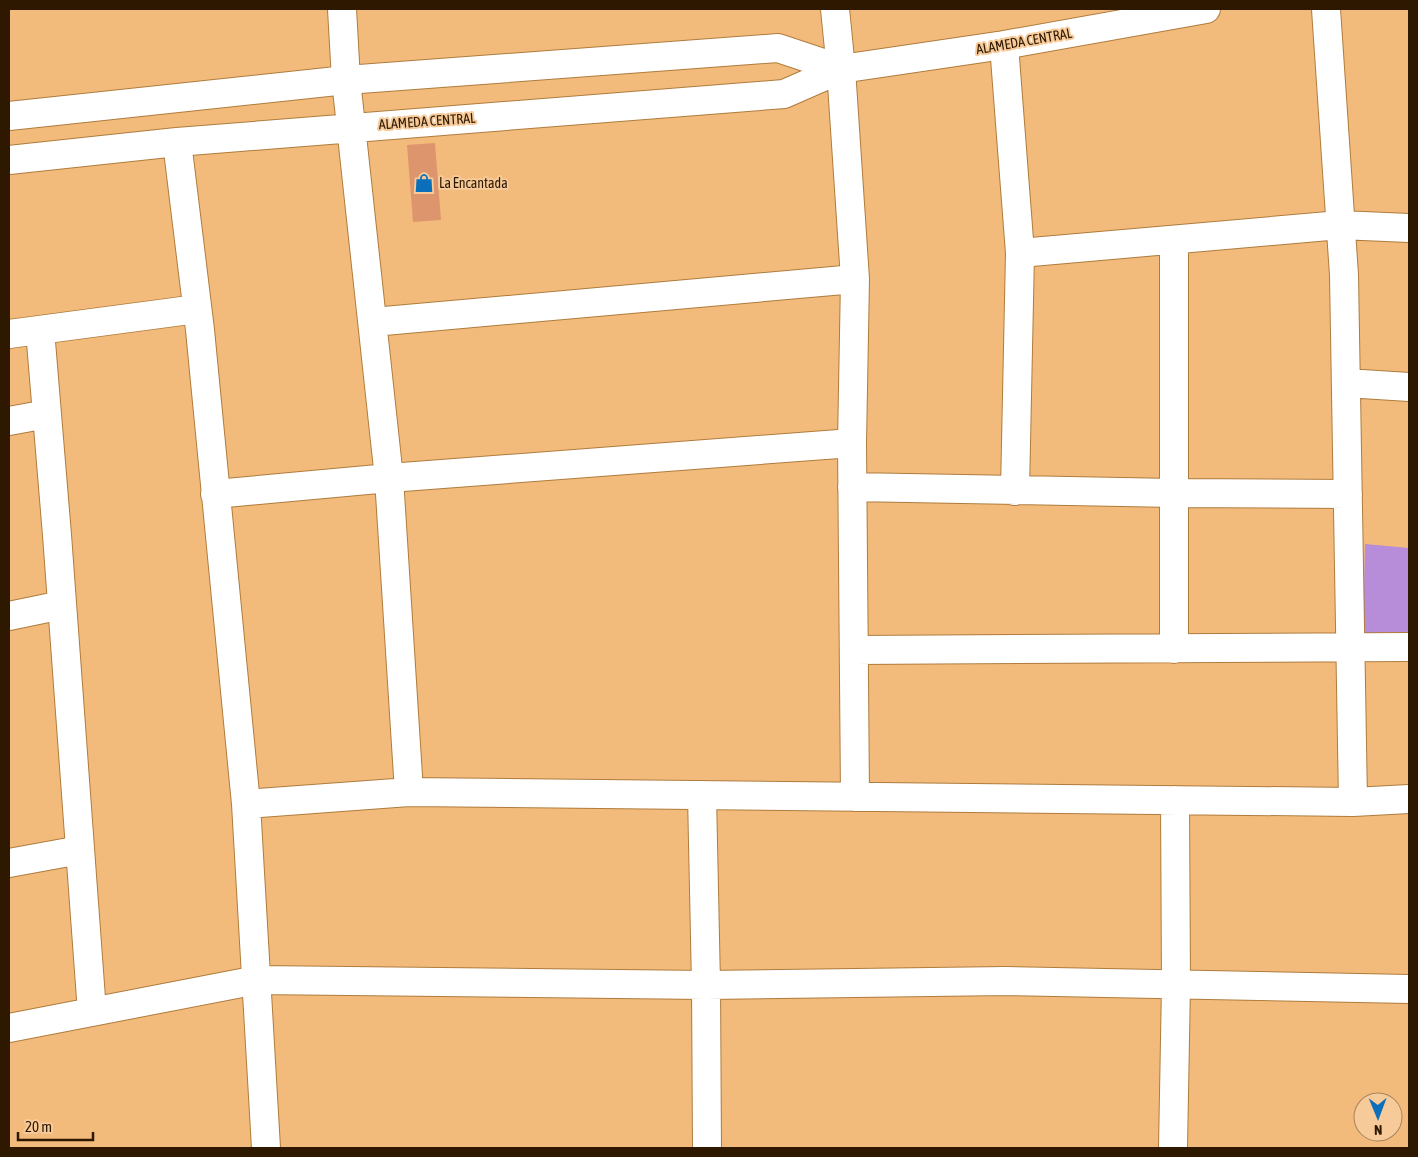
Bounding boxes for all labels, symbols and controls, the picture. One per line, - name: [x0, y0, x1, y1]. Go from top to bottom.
- street label: ALAMEDA CENTRAL: [975, 25, 1074, 57]
- street label: ALAMEDA CENTRAL: [378, 110, 477, 132]
- shop icon: La Encantada: [413, 172, 435, 194]
- place label: La Encantada: [439, 175, 508, 191]
- north arrow: [1353, 1092, 1403, 1142]
- scale bar: [18, 1110, 92, 1142]
- text: 20 m: [25, 1118, 52, 1135]
- text: N: [1374, 1122, 1382, 1138]

